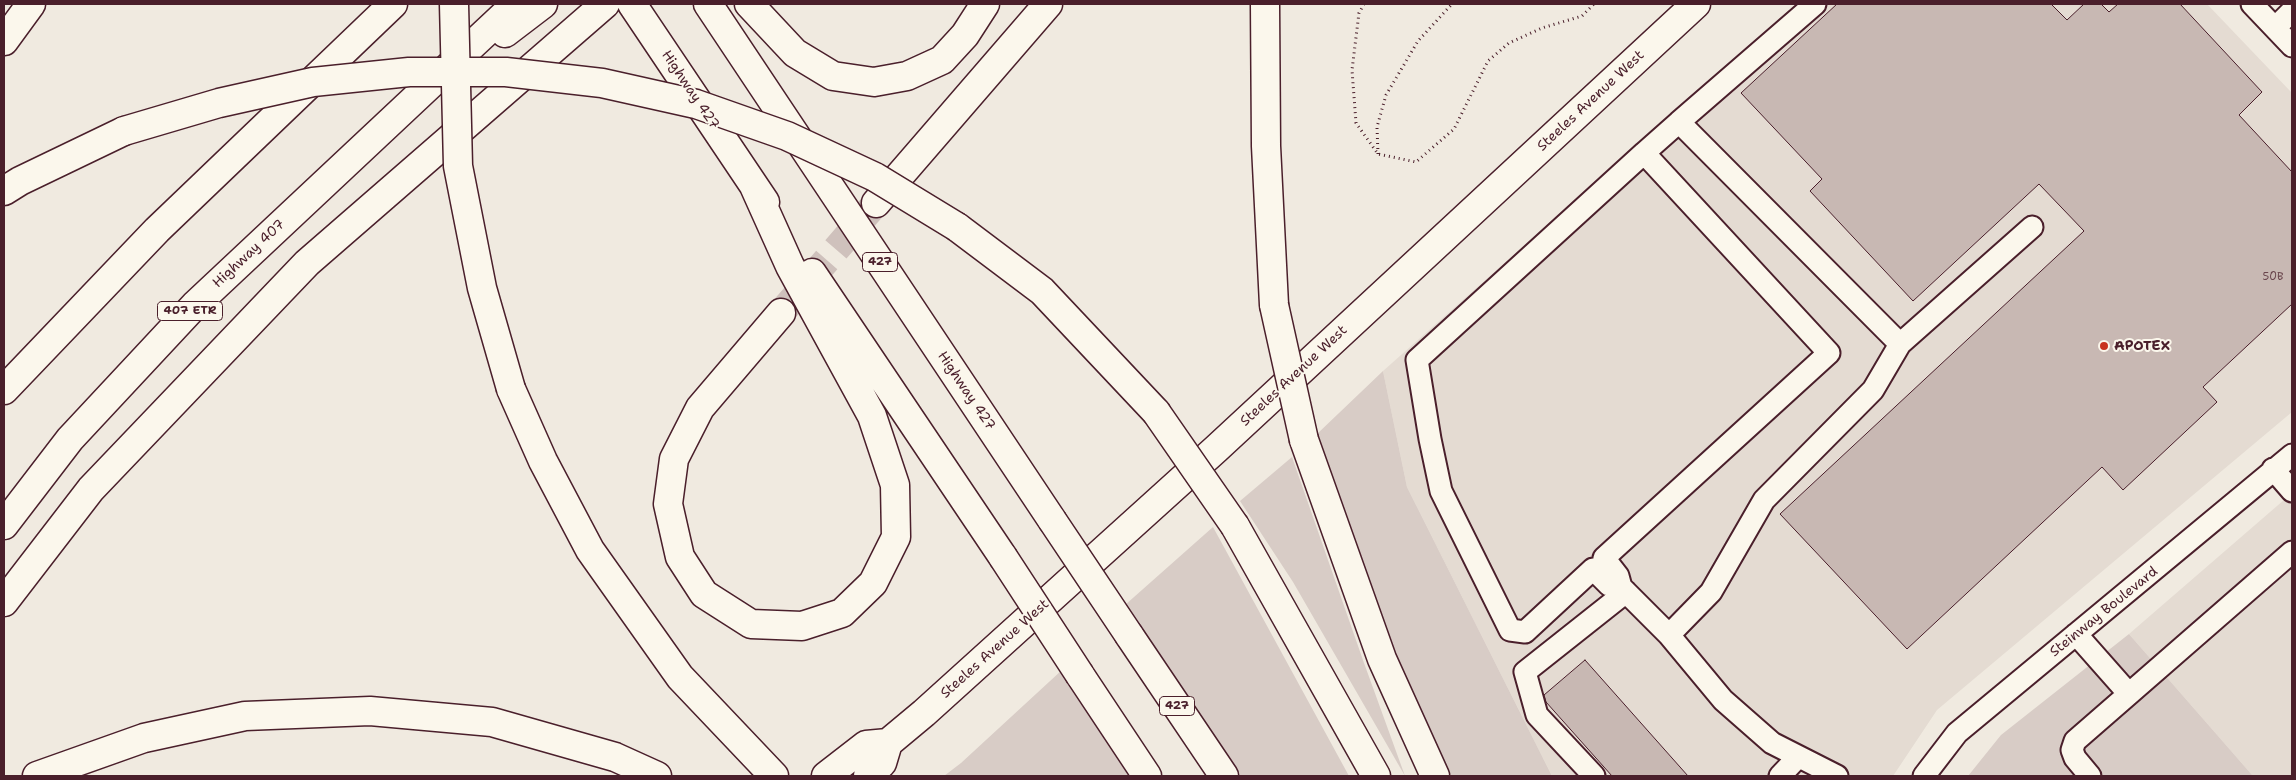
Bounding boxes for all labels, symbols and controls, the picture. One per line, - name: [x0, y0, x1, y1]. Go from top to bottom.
- street label: Highway 427: [657, 47, 723, 133]
- street label: Steeles Avenue West: [1534, 47, 1648, 155]
- street label: Highway 407: [209, 216, 289, 292]
- road number: 427: [862, 252, 898, 272]
- house number: 50B: [2263, 270, 2283, 284]
- road number: 407 ETR: [158, 302, 222, 321]
- street label: Steeles Avenue West: [1237, 322, 1351, 430]
- place label: APOTEX: [2114, 338, 2170, 354]
- marker: APOTEX: [2098, 340, 2110, 352]
- street label: Highway 427: [933, 348, 999, 434]
- street label: Steinway Boulevard: [2047, 563, 2161, 661]
- street label: Steeles Avenue West: [937, 596, 1053, 702]
- road number: 427: [1160, 696, 1194, 716]

